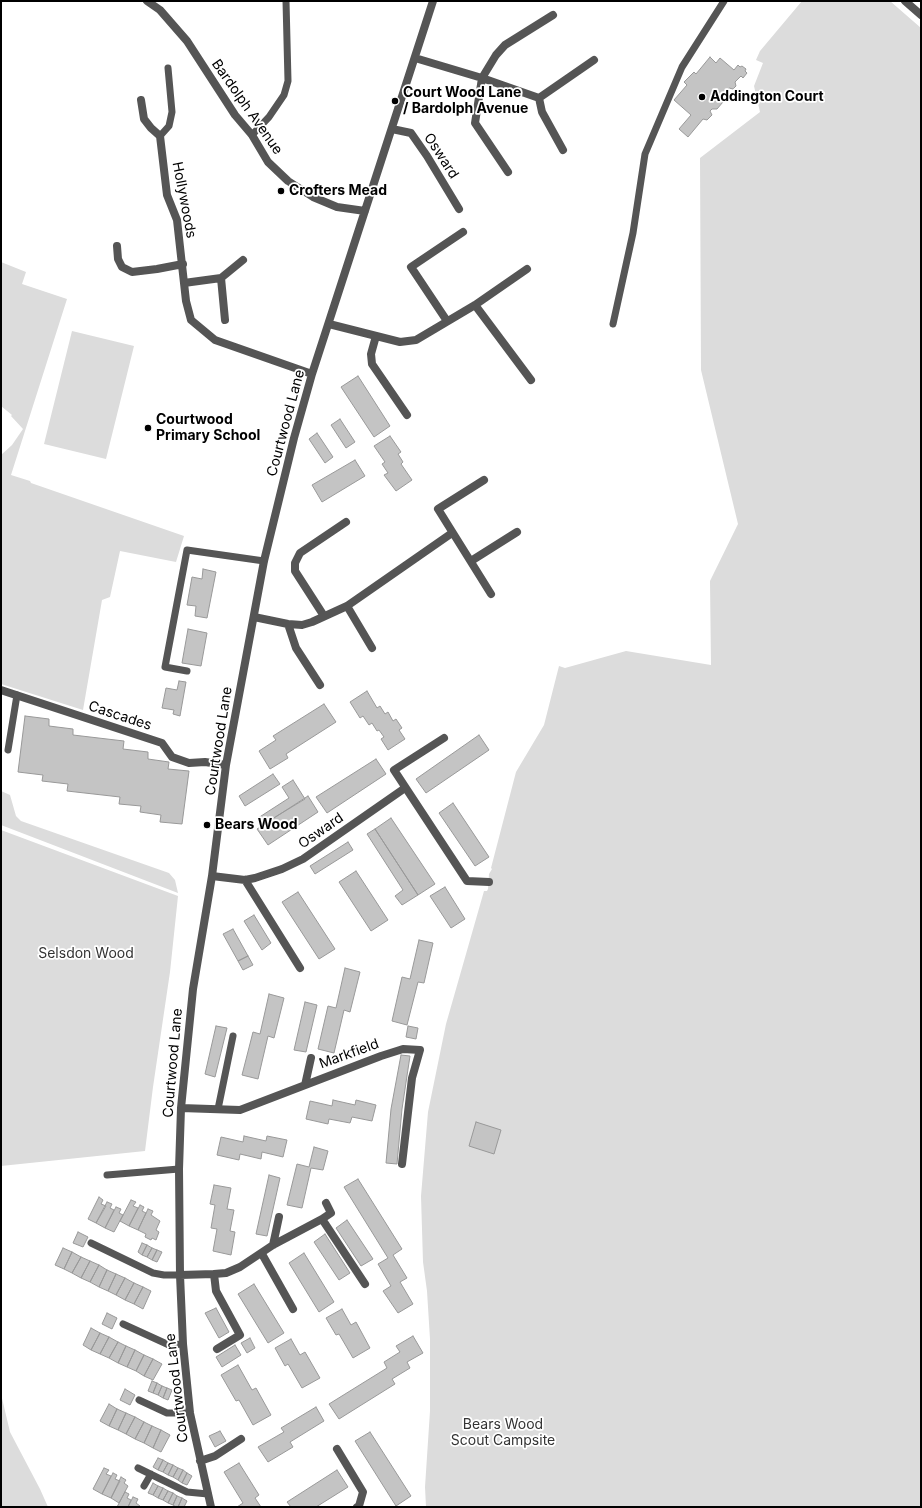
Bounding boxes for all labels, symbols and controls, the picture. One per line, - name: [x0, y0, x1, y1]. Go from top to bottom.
- street label: Bardolph Avenue: [208, 56, 286, 158]
- place label: Court Wood Lane / Bardolph Avenue: [403, 85, 528, 118]
- place label: Addington Court: [710, 89, 824, 105]
- marker: Addington Court: [697, 92, 707, 102]
- marker: Court Wood Lane / Bardolph Avenue: [390, 96, 400, 106]
- street label: Osward: [420, 130, 462, 182]
- street label: Hollywoods: [168, 160, 200, 240]
- place label: Crofters Mead: [289, 183, 387, 199]
- marker: Crofters Mead: [276, 186, 286, 196]
- street label: Courtwood Lane: [264, 368, 308, 478]
- place label: Courtwood Primary School: [156, 412, 260, 444]
- marker: Courtwood Primary School: [143, 423, 153, 433]
- street label: Courtwood Lane: [202, 685, 236, 797]
- street label: Cascades: [86, 698, 154, 734]
- street label: Osward: [295, 809, 347, 853]
- place label: Bears Wood: [215, 817, 298, 833]
- marker: Bears Wood: [202, 820, 212, 830]
- park label: Selsdon Wood: [38, 946, 134, 962]
- street label: Courtwood Lane: [160, 1008, 186, 1118]
- street label: Markfield: [317, 1035, 381, 1073]
- street label: Courtwood Lane: [162, 1332, 192, 1444]
- park label: Bears Wood Scout Campsite: [451, 1417, 555, 1450]

